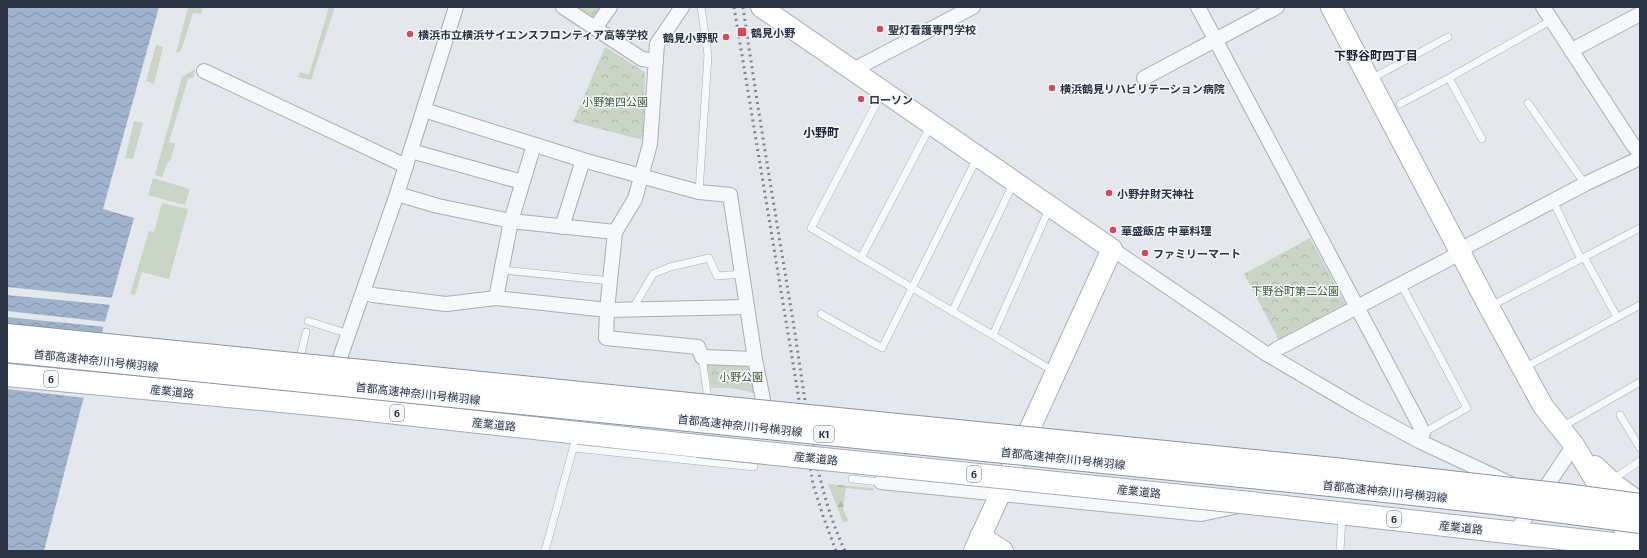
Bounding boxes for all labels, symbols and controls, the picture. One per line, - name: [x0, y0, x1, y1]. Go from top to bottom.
- place label: 聖灯看護専門学校: [888, 23, 976, 36]
- marker: 聖灯看護専門学校: [875, 24, 885, 34]
- marker: 鶴見小野: [736, 26, 748, 38]
- place label: 鶴見小野: [750, 26, 796, 39]
- place label: 横浜市立横浜サイエンスフロンティア高等学校: [418, 28, 648, 41]
- marker: 横浜市立横浜サイエンスフロンティア高等学校: [405, 29, 415, 39]
- place label: 鶴見小野駅: [662, 31, 718, 44]
- marker: 鶴見小野駅: [721, 32, 731, 42]
- district label: 下野谷町四丁目: [1334, 48, 1418, 62]
- place label: 横浜鶴見リハビリテーション病院: [1060, 82, 1225, 95]
- marker: 横浜鶴見リハビリテーション病院: [1047, 83, 1057, 93]
- place label: ローソン: [869, 93, 913, 106]
- marker: ローソン: [856, 94, 866, 104]
- park label: 小野第四公園: [582, 95, 648, 108]
- district label: 小野町: [803, 125, 839, 139]
- place label: 小野弁財天神社: [1117, 187, 1194, 200]
- marker: 小野弁財天神社: [1104, 188, 1114, 198]
- place label: 華盛飯店 中華料理: [1121, 224, 1211, 237]
- marker: 華盛飯店 中華料理: [1108, 225, 1118, 235]
- place label: ファミリーマート: [1153, 247, 1241, 260]
- marker: ファミリーマート: [1140, 248, 1150, 258]
- park label: 下野谷町第二公園: [1251, 284, 1339, 297]
- street label: 首都高速神奈川1号横羽線: [33, 347, 159, 373]
- park label: 小野公園: [719, 370, 763, 383]
- road number: 6: [44, 371, 58, 387]
- street label: 首都高速神奈川1号横羽線: [355, 380, 481, 406]
- street label: 産業道路: [149, 382, 195, 400]
- road number: 6: [390, 405, 404, 421]
- street label: 首都高速神奈川1号横羽線: [677, 412, 803, 438]
- street label: 産業道路: [471, 415, 517, 433]
- road number: K1: [814, 426, 834, 442]
- street label: 首都高速神奈川1号横羽線: [1000, 445, 1126, 471]
- street label: 産業道路: [793, 449, 839, 467]
- road number: 6: [967, 466, 981, 482]
- street label: 首都高速神奈川1号横羽線: [1322, 478, 1448, 504]
- street label: 産業道路: [1116, 482, 1162, 500]
- road number: 6: [1387, 511, 1401, 527]
- street label: 産業道路: [1438, 518, 1484, 536]

